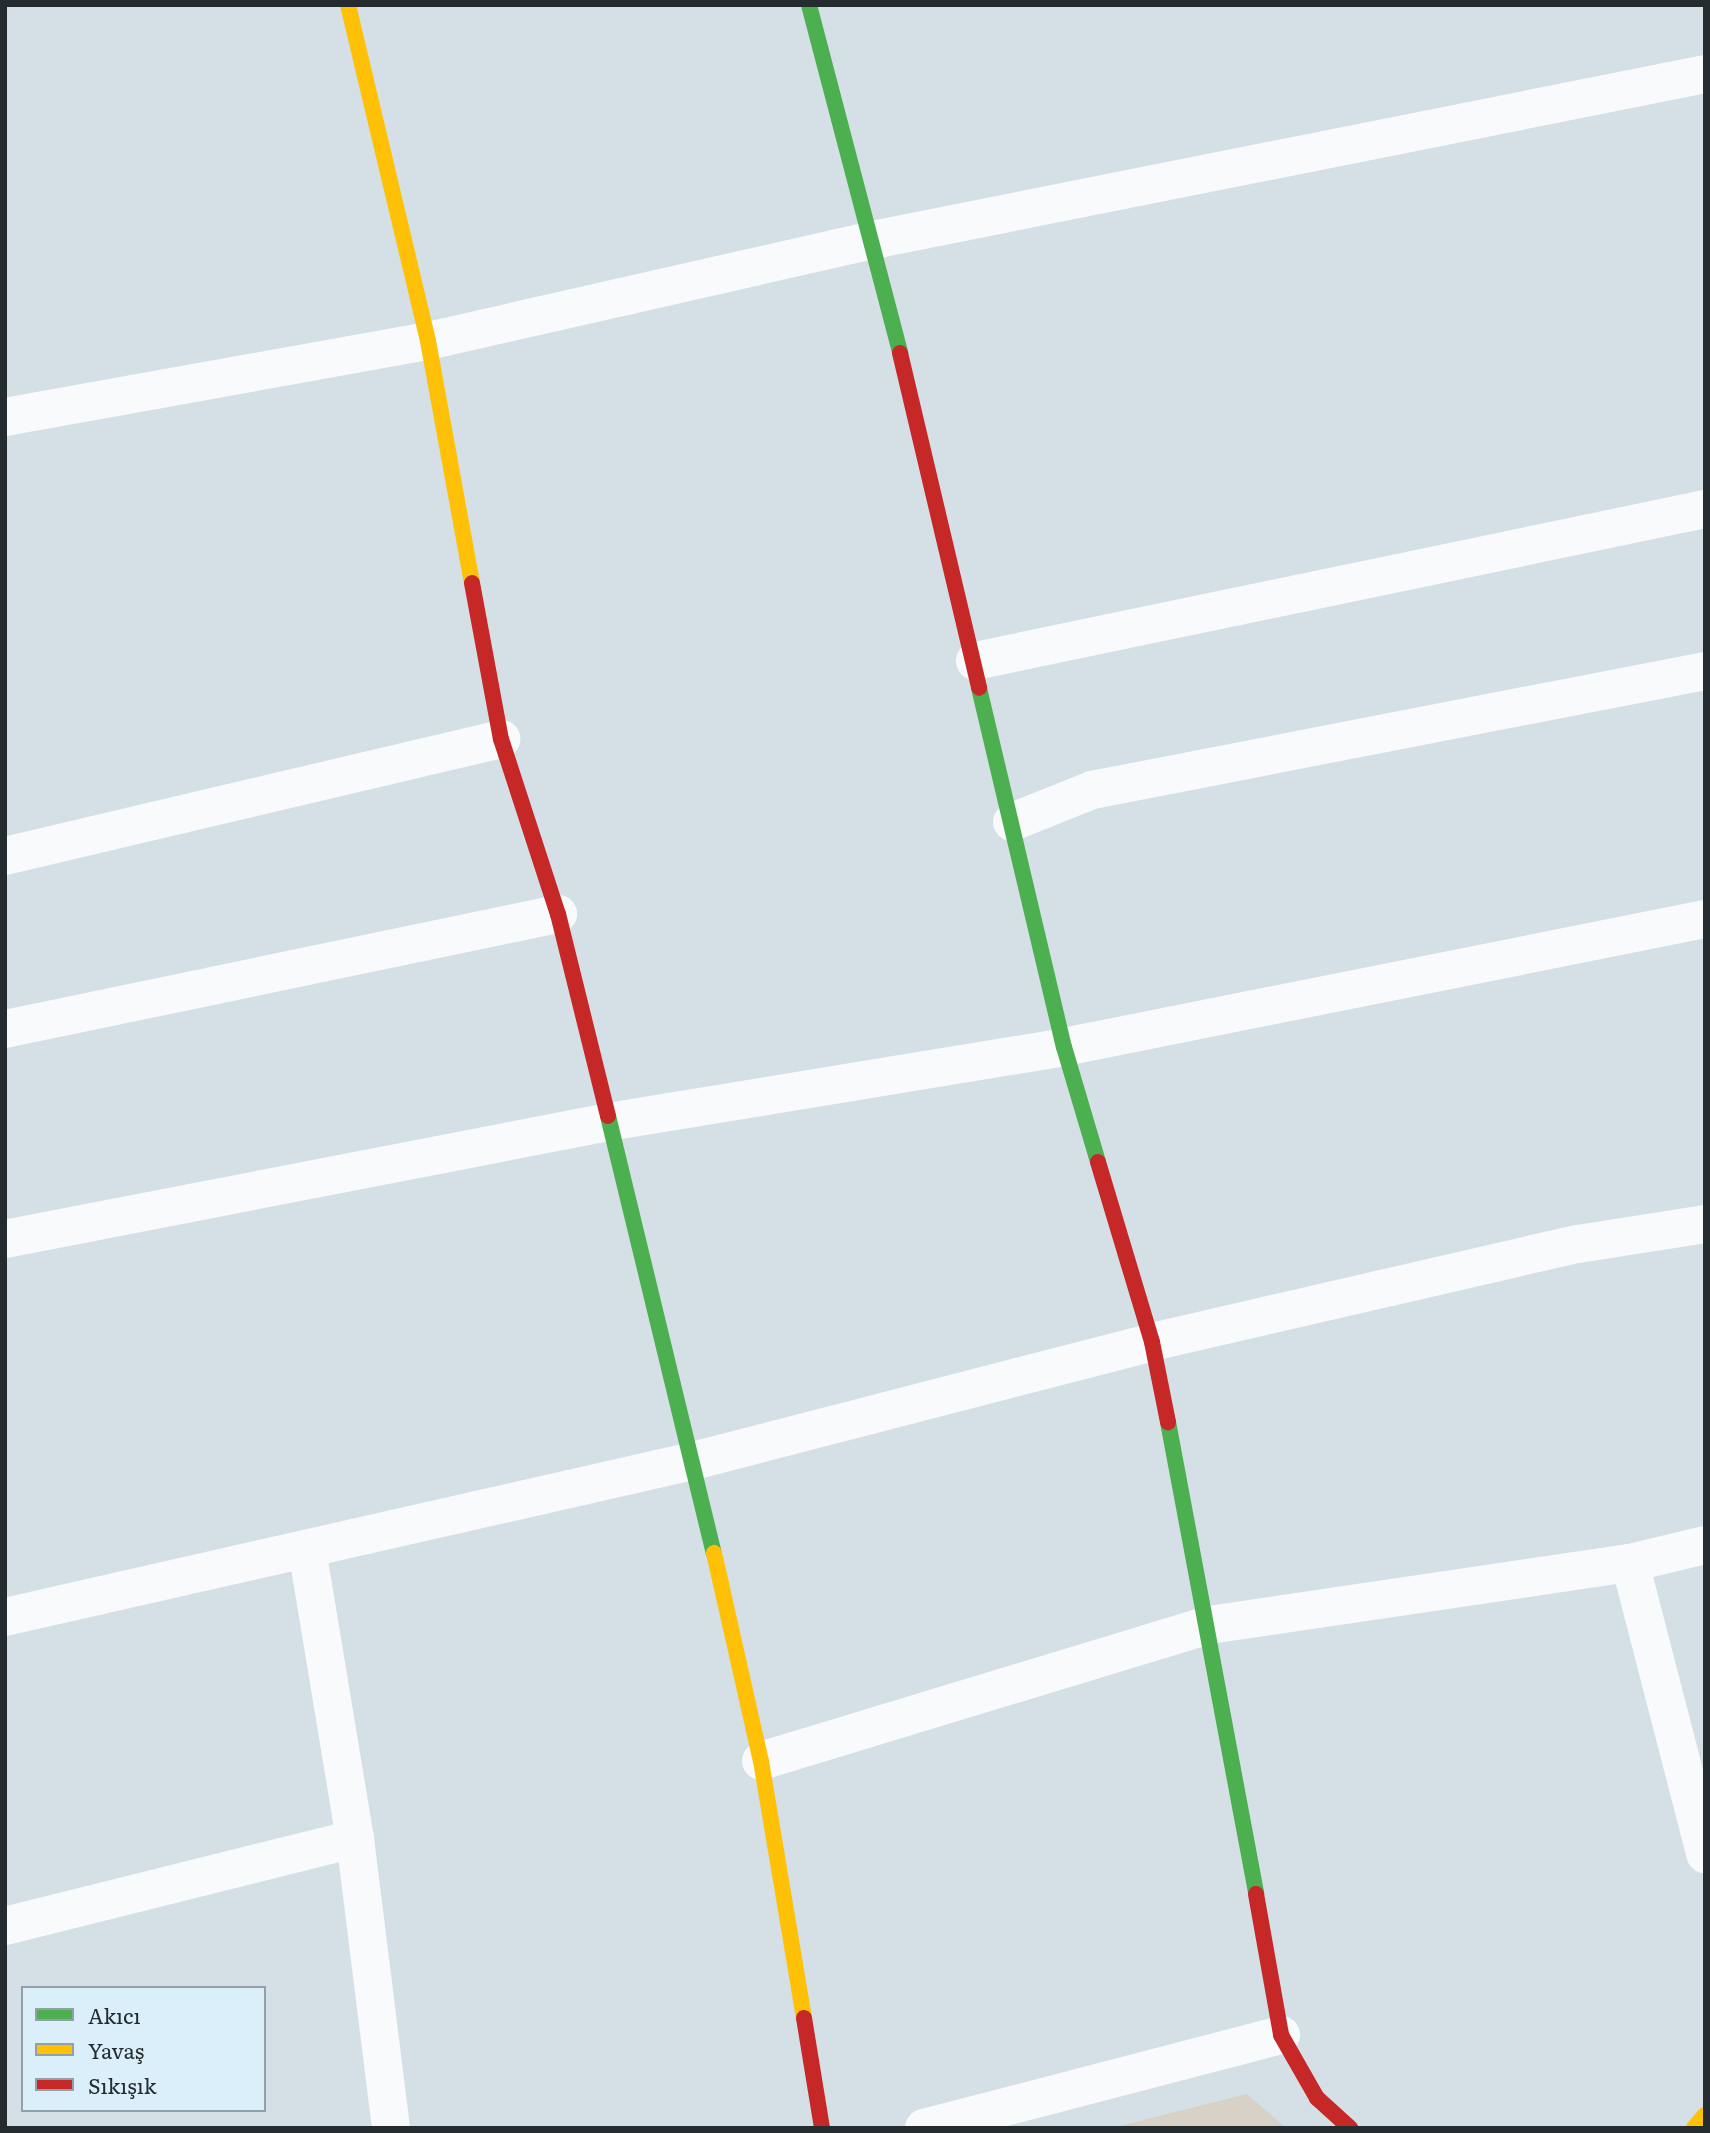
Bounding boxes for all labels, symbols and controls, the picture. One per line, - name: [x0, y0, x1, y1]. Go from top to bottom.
- legend: [21, 1986, 266, 2112]
- text: Akıcı: [88, 1999, 141, 2030]
- text: Yavaş: [88, 2034, 144, 2065]
- text: Sıkışık: [88, 2069, 157, 2100]

